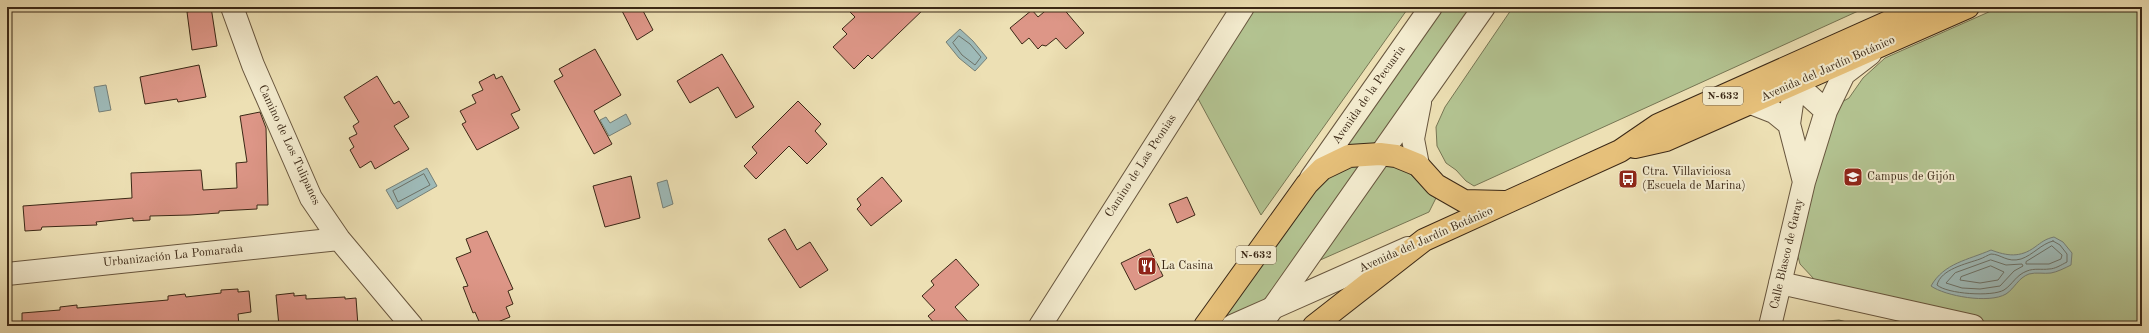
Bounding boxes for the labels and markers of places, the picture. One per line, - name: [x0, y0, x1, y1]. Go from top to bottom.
- place label: Ctra. Villaviciosa (Escuela de Marina): [1642, 166, 1746, 192]
- school or university icon: Campus de Gijón: [1842, 166, 1864, 188]
- bus stop icon: Ctra. Villaviciosa (Escuela de Marina): [1617, 168, 1639, 190]
- place label: Campus de Gijón: [1867, 171, 1956, 183]
- restaurant icon: La Casina: [1136, 255, 1158, 277]
- place label: La Casina: [1161, 260, 1213, 272]

